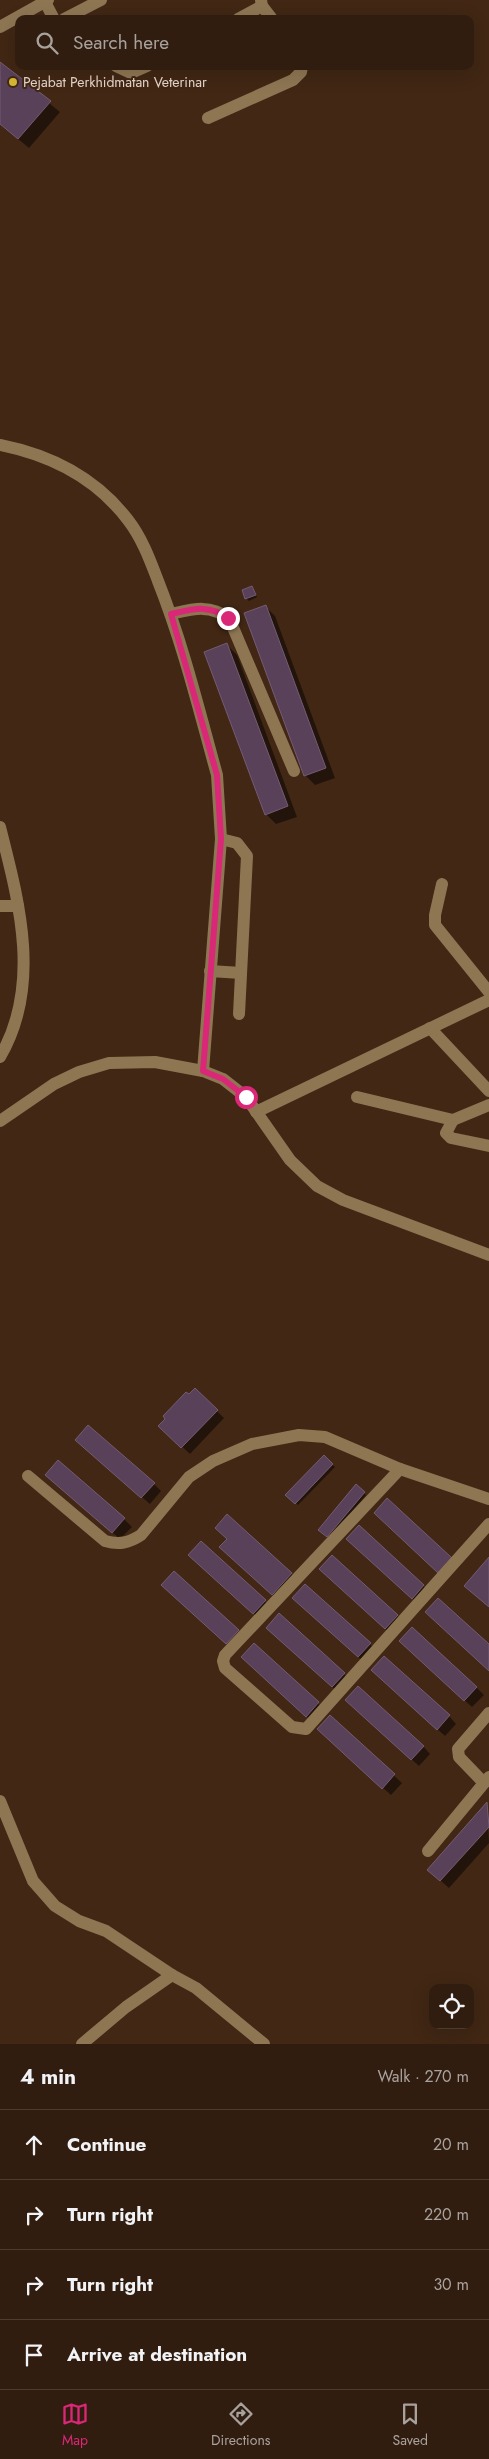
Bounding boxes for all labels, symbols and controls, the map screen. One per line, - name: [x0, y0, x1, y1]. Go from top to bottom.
- search box: [15, 15, 474, 70]
- icon: search: [33, 29, 61, 57]
- text: Search here: [73, 29, 169, 56]
- place label: Pejabat Perkhidmatan Veterinar: [23, 72, 207, 92]
- marker: Pejabat Perkhidmatan Veterinar: [7, 76, 19, 88]
- route end: [217, 607, 240, 630]
- route start: [235, 1086, 258, 1109]
- map controls: [429, 1984, 474, 2029]
- button: locate: [429, 1984, 474, 2029]
- text: 4 min: [20, 2062, 76, 2092]
- text: Walk · 270 m: [378, 2065, 469, 2088]
- icon: ahead: [20, 2131, 48, 2159]
- text: Continue: [67, 2131, 146, 2158]
- text: 20 m: [433, 2133, 469, 2156]
- icon: right: [20, 2201, 48, 2229]
- text: Turn right: [67, 2201, 153, 2228]
- text: 220 m: [424, 2203, 469, 2226]
- icon: right: [20, 2271, 48, 2299]
- text: Turn right: [67, 2271, 153, 2298]
- text: 30 m: [433, 2273, 469, 2296]
- icon: arrive: [20, 2341, 48, 2369]
- text: Arrive at destination: [67, 2341, 247, 2368]
- tab: Map: [61, 2400, 89, 2450]
- tab: Directions: [211, 2400, 270, 2450]
- tab: Saved: [392, 2400, 428, 2450]

